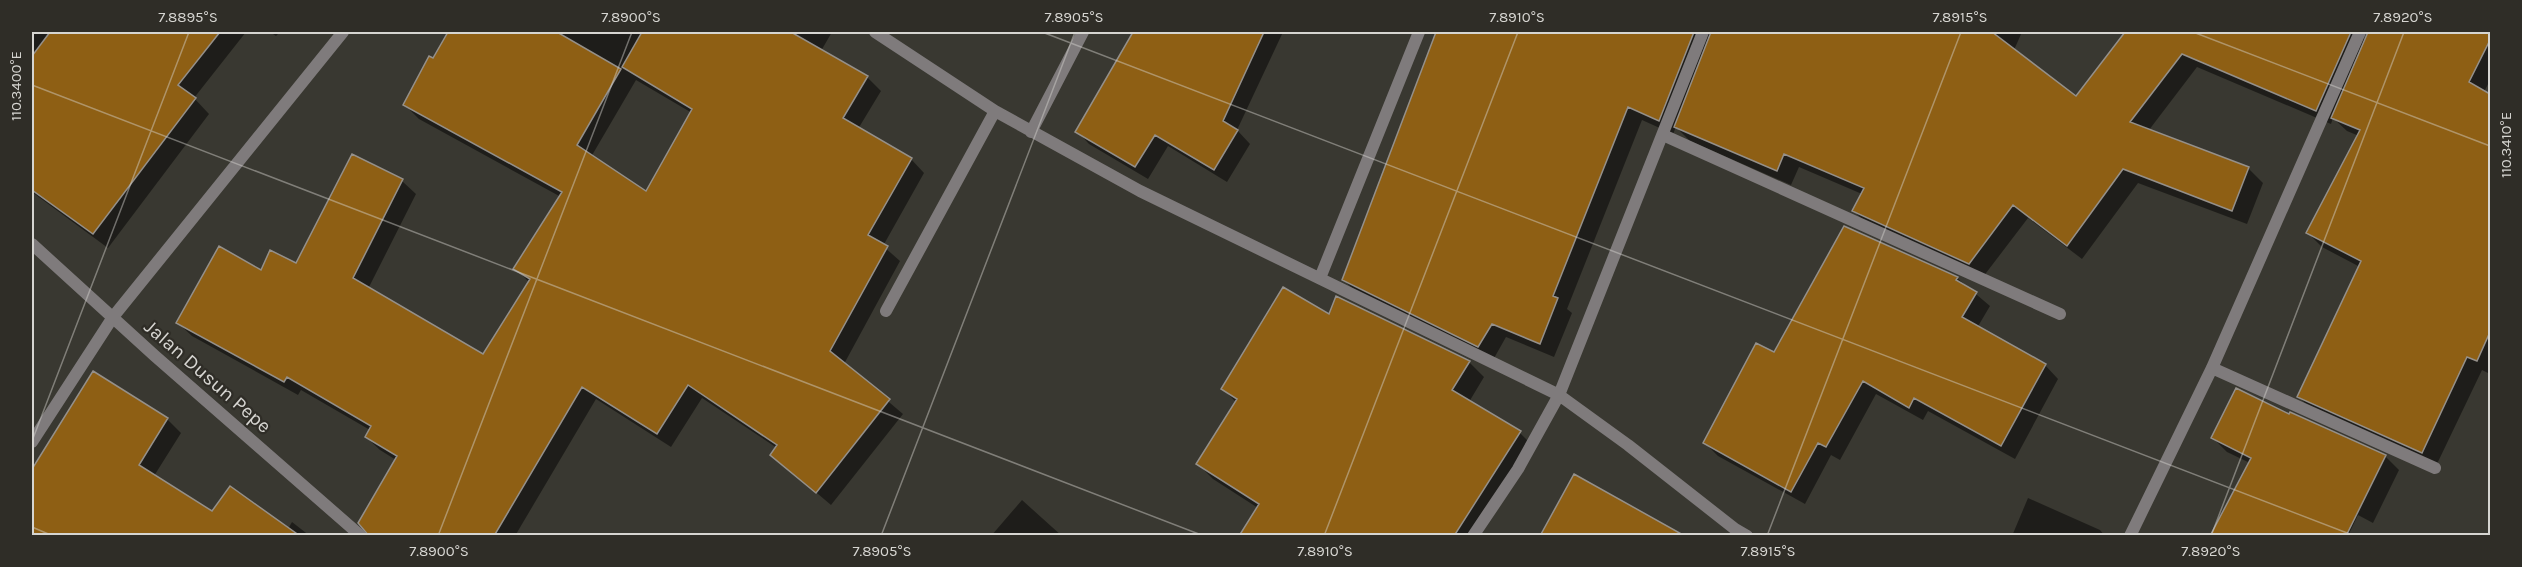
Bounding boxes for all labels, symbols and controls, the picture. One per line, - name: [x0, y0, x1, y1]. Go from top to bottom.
- text: 7.8895°S: [158, 8, 218, 26]
- text: 7.8900°S: [601, 8, 661, 26]
- text: 7.8905°S: [1044, 8, 1104, 26]
- text: 7.8910°S: [1489, 8, 1545, 26]
- text: 7.8915°S: [1932, 8, 1988, 26]
- text: 7.8920°S: [2373, 8, 2433, 26]
- text: 110.3400°E: [7, 51, 25, 121]
- text: 110.3410°E: [2497, 112, 2515, 178]
- street label: Jalan Dusun Pepe: [140, 315, 276, 438]
- text: 7.8900°S: [409, 542, 469, 560]
- text: 7.8905°S: [852, 542, 912, 560]
- text: 7.8910°S: [1297, 542, 1353, 560]
- text: 7.8915°S: [1740, 542, 1796, 560]
- text: 7.8920°S: [2181, 542, 2241, 560]

